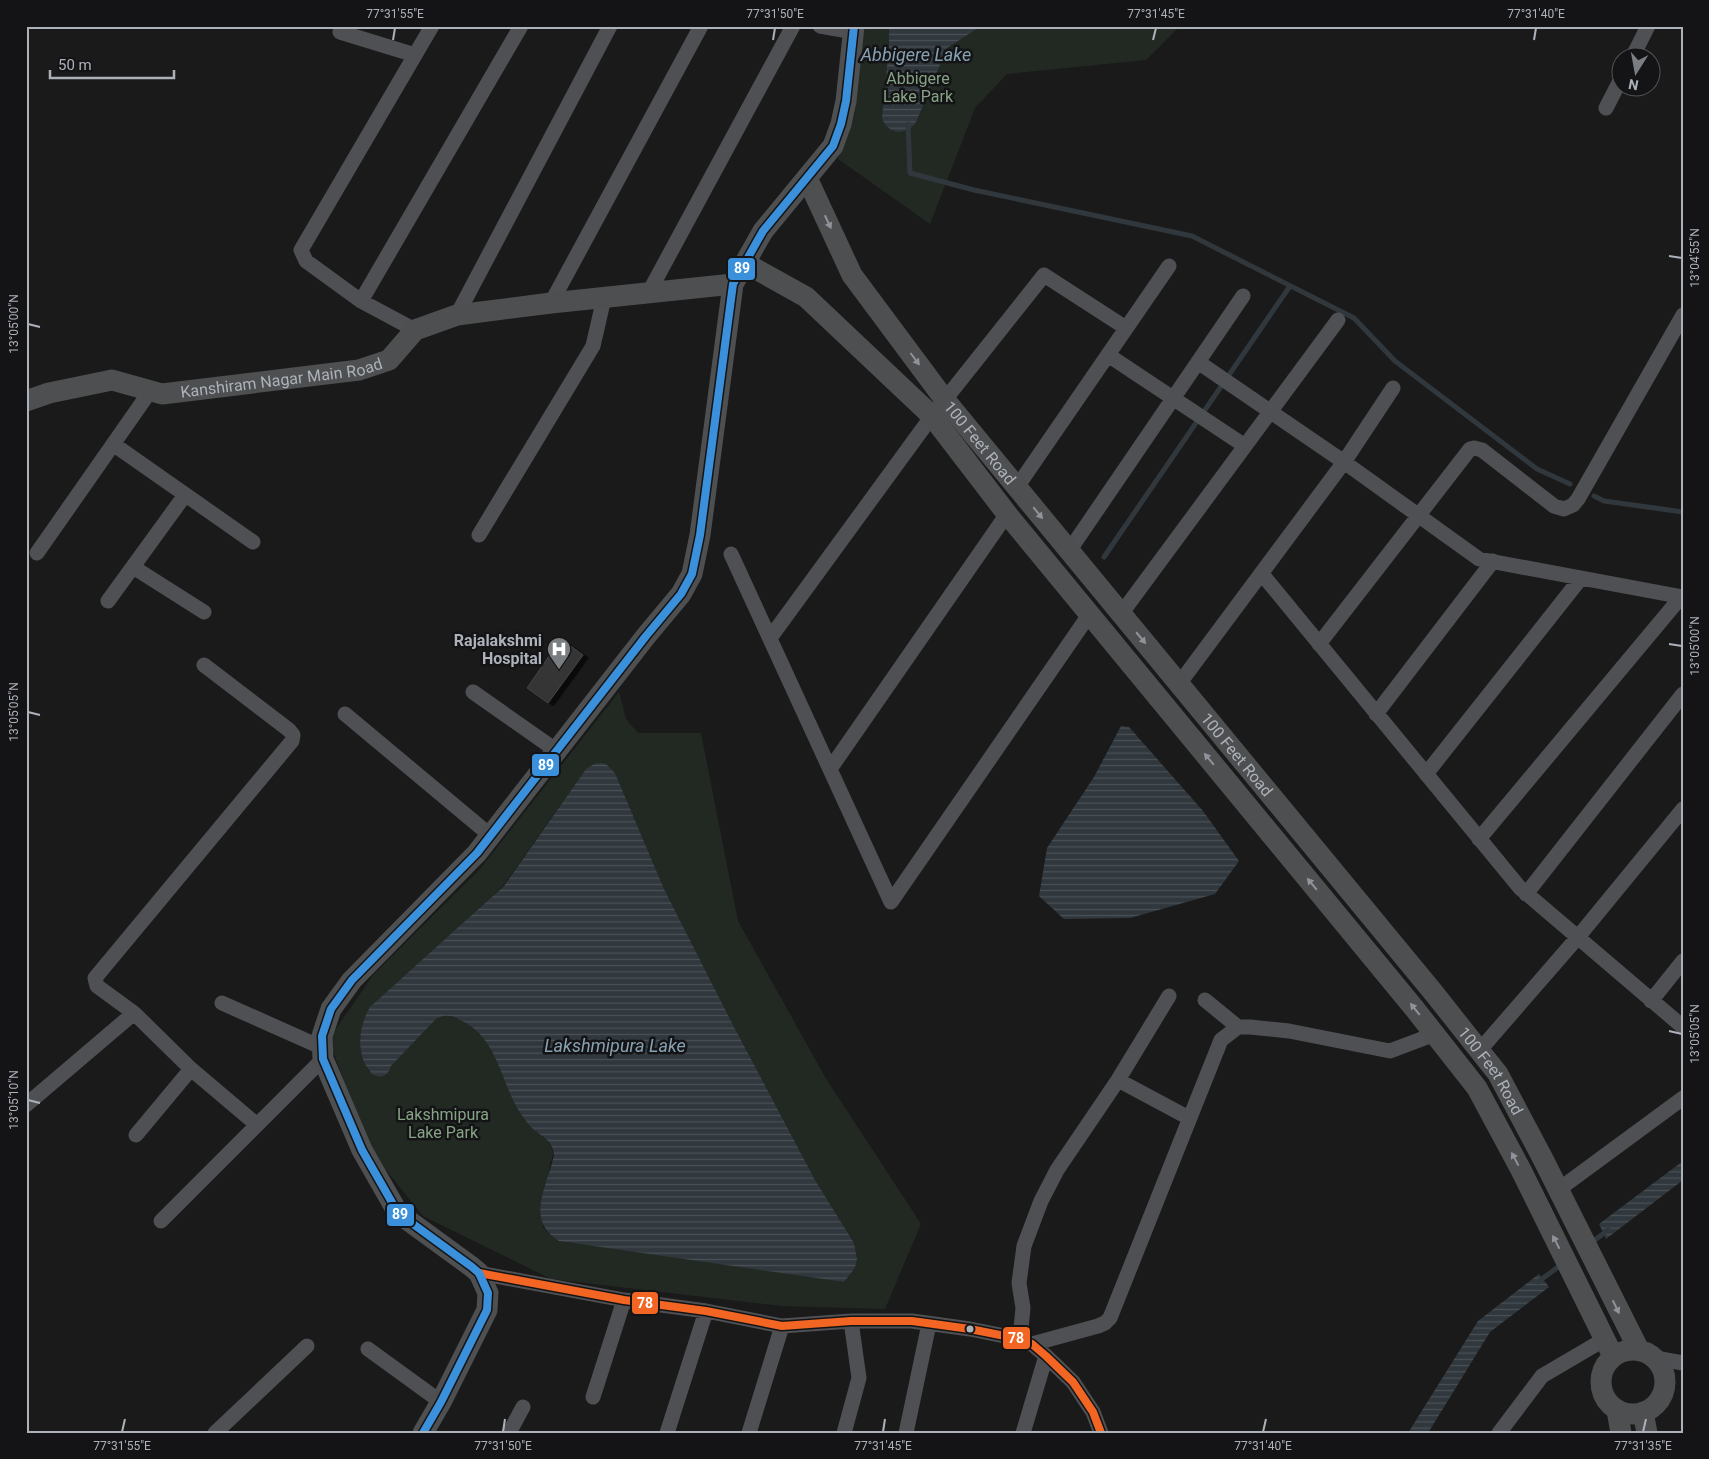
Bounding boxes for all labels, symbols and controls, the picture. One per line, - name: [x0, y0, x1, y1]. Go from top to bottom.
- text: 77°31'55"E: [366, 7, 424, 21]
- text: 77°31'50"E: [746, 7, 804, 21]
- text: 77°31'45"E: [1127, 7, 1185, 21]
- text: 77°31'40"E: [1507, 7, 1565, 21]
- water label: Abbigere Lake: [860, 44, 971, 65]
- scale bar: [50, 48, 174, 80]
- north arrow: [1612, 48, 1662, 98]
- text: 50 m: [58, 56, 92, 74]
- park label: Abbigere Lake Park: [883, 69, 954, 106]
- text: N: [1627, 76, 1640, 94]
- one-way arrow: [824, 215, 832, 229]
- text: 13°04'55"N: [1688, 228, 1702, 288]
- line badge: 89: [727, 257, 756, 281]
- text: 89: [734, 260, 750, 276]
- text: 13°05'00"N: [7, 294, 21, 354]
- one-way arrow: [909, 352, 920, 365]
- street label: Kanshiram Nagar Main Road: [179, 353, 385, 401]
- street label: 100 Feet Road: [940, 397, 1020, 488]
- one-way arrow: [1033, 506, 1044, 519]
- text: 13°05'00"N: [1688, 616, 1702, 676]
- place label: Rajalakshmi Hospital: [454, 631, 542, 668]
- one-way arrow: [1136, 632, 1147, 645]
- hospital icon: Rajalakshmi Hospital: [546, 636, 572, 670]
- text: 13°05'05"N: [7, 682, 21, 742]
- street label: 100 Feet Road: [1197, 709, 1277, 800]
- one-way arrow: [1203, 752, 1214, 765]
- line badge: 89: [531, 753, 560, 777]
- text: 89: [538, 757, 554, 773]
- one-way arrow: [1307, 878, 1318, 890]
- one-way arrow: [1410, 1003, 1421, 1016]
- text: 13°05'05"N: [1688, 1004, 1702, 1064]
- street label: 100 Feet Road: [1455, 1023, 1527, 1118]
- water label: Lakshmipura Lake: [544, 1035, 686, 1056]
- text: 13°05'10"N: [7, 1070, 21, 1130]
- park label: Lakshmipura Lake Park: [397, 1105, 489, 1142]
- one-way arrow: [1510, 1152, 1519, 1166]
- line badge: 89: [386, 1203, 415, 1227]
- text: 89: [392, 1206, 408, 1222]
- one-way arrow: [1552, 1234, 1560, 1249]
- line badge: 78: [631, 1291, 659, 1315]
- text: 78: [637, 1295, 653, 1311]
- one-way arrow: [1612, 1300, 1620, 1314]
- unlabelled marker: [965, 1324, 975, 1334]
- line badge: 78: [1002, 1326, 1031, 1350]
- text: 78: [1008, 1330, 1024, 1346]
- text: 77°31'55"E: [93, 1439, 151, 1453]
- text: 77°31'50"E: [474, 1439, 532, 1453]
- text: 77°31'45"E: [854, 1439, 912, 1453]
- text: 77°31'40"E: [1234, 1439, 1292, 1453]
- text: 77°31'35"E: [1614, 1439, 1672, 1453]

